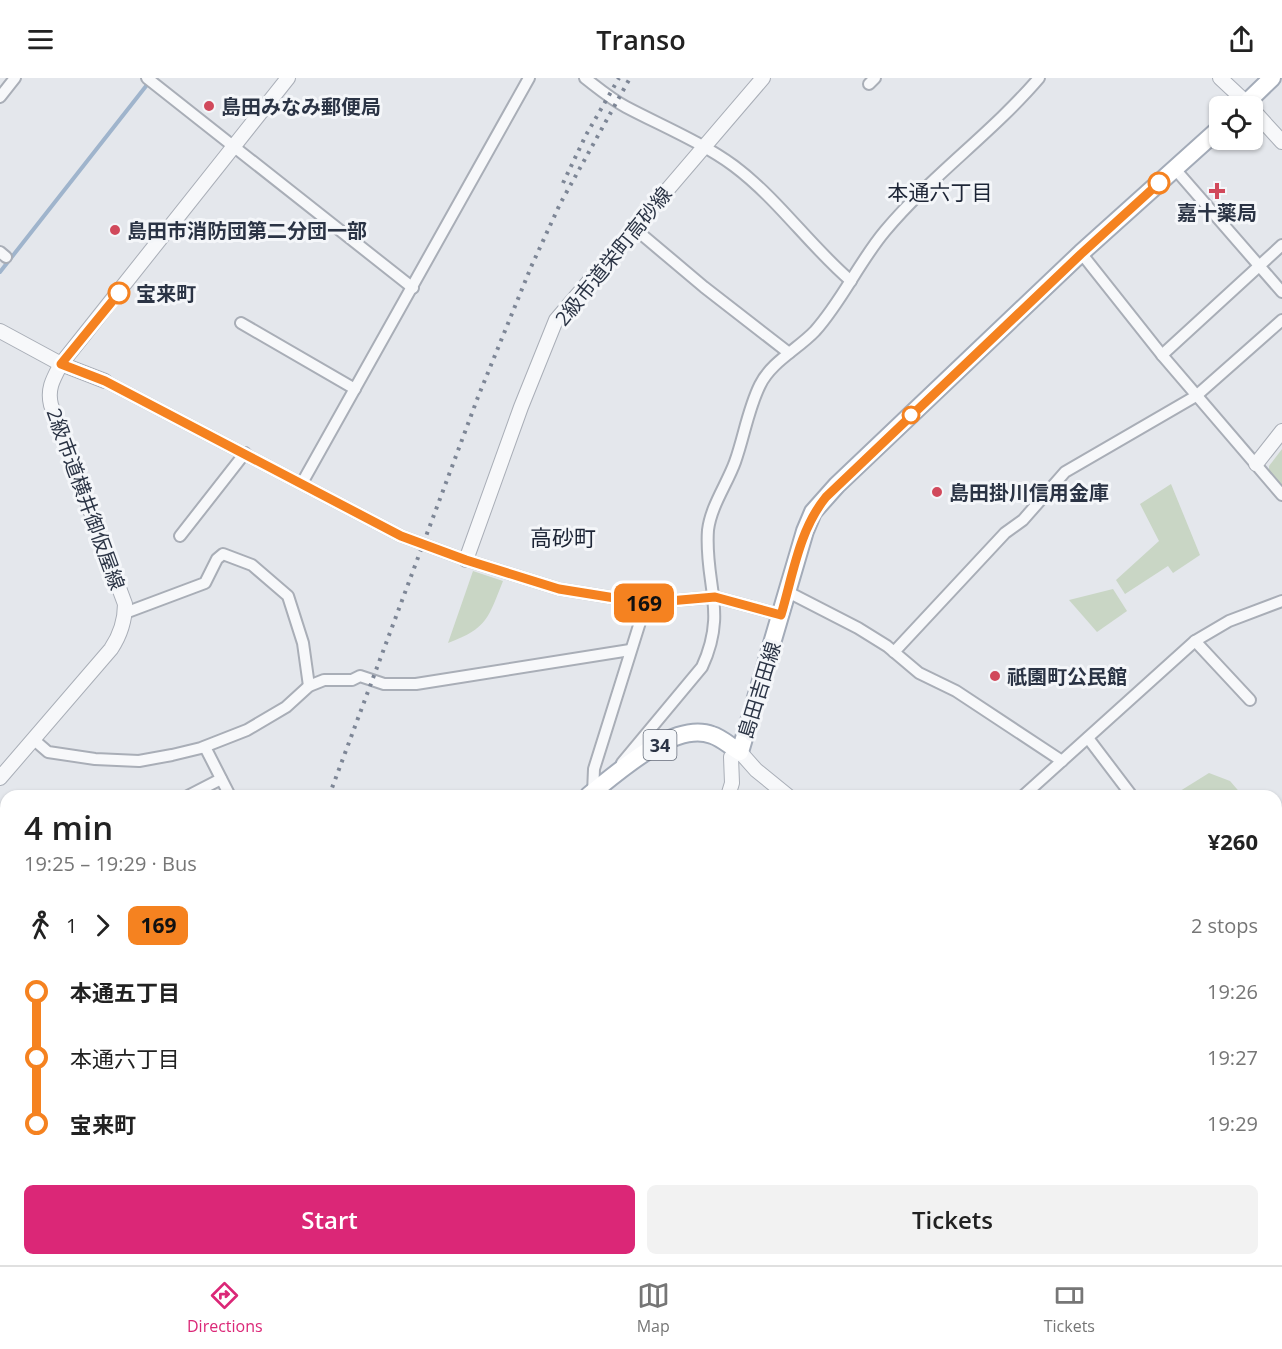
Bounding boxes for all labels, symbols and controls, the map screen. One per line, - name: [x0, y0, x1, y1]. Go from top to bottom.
- text: Transo: [596, 21, 686, 58]
- icon: menu: [24, 23, 57, 56]
- icon: share: [1225, 23, 1258, 56]
- place label: 島田みなみ郵便局: [221, 93, 381, 120]
- map controls: [1209, 96, 1263, 150]
- button: locate: [1209, 96, 1263, 150]
- marker: 島田みなみ郵便局: [202, 99, 216, 113]
- unlabelled marker: [1148, 172, 1170, 194]
- district label: 本通六丁目: [888, 178, 993, 206]
- street label: 2級市道栄町高砂線: [549, 181, 677, 331]
- marker: 嘉十薬局: [1210, 184, 1224, 198]
- place label: 嘉十薬局: [1177, 199, 1257, 226]
- place label: 島田市消防団第二分団一部: [127, 217, 367, 244]
- marker: 島田市消防団第二分団一部: [108, 223, 122, 237]
- place label: 宝来町: [136, 280, 196, 307]
- marker: 宝来町: [108, 282, 130, 304]
- street label: 2級市道横井御仮屋線: [41, 404, 131, 594]
- unlabelled marker: [902, 406, 920, 424]
- place label: 島田掛川信用金庫: [949, 479, 1109, 506]
- marker: 島田掛川信用金庫: [930, 485, 944, 499]
- district label: 高砂町: [530, 522, 596, 552]
- line badge: 169: [610, 584, 678, 622]
- text: 169: [626, 589, 662, 617]
- street label: 島田吉田線: [731, 638, 787, 742]
- place label: 祇園町公民館: [1007, 663, 1127, 690]
- marker: 祇園町公民館: [988, 669, 1002, 683]
- road number: 34: [644, 730, 676, 760]
- text: 4 min: [24, 805, 113, 850]
- text: ¥260: [1208, 826, 1258, 856]
- text: 19:25 – 19:29 · Bus: [24, 850, 197, 877]
- icon: walk: [24, 909, 57, 942]
- icon: forward: [86, 909, 119, 942]
- text: 169: [140, 911, 176, 939]
- text: 1: [66, 912, 77, 939]
- text: 2 stops: [1191, 912, 1258, 939]
- text: 本通五丁目: [70, 977, 180, 1007]
- text: 19:26: [1207, 978, 1258, 1005]
- text: 本通六丁目: [70, 1043, 180, 1073]
- text: 19:27: [1207, 1044, 1258, 1071]
- text: 宝来町: [70, 1109, 136, 1139]
- text: 19:29: [1207, 1110, 1258, 1137]
- button: Start: [24, 1185, 635, 1254]
- button: Tickets: [647, 1185, 1258, 1254]
- tab: Directions: [187, 1279, 263, 1337]
- tab: Map: [637, 1279, 670, 1337]
- tab: Tickets: [1044, 1279, 1095, 1337]

